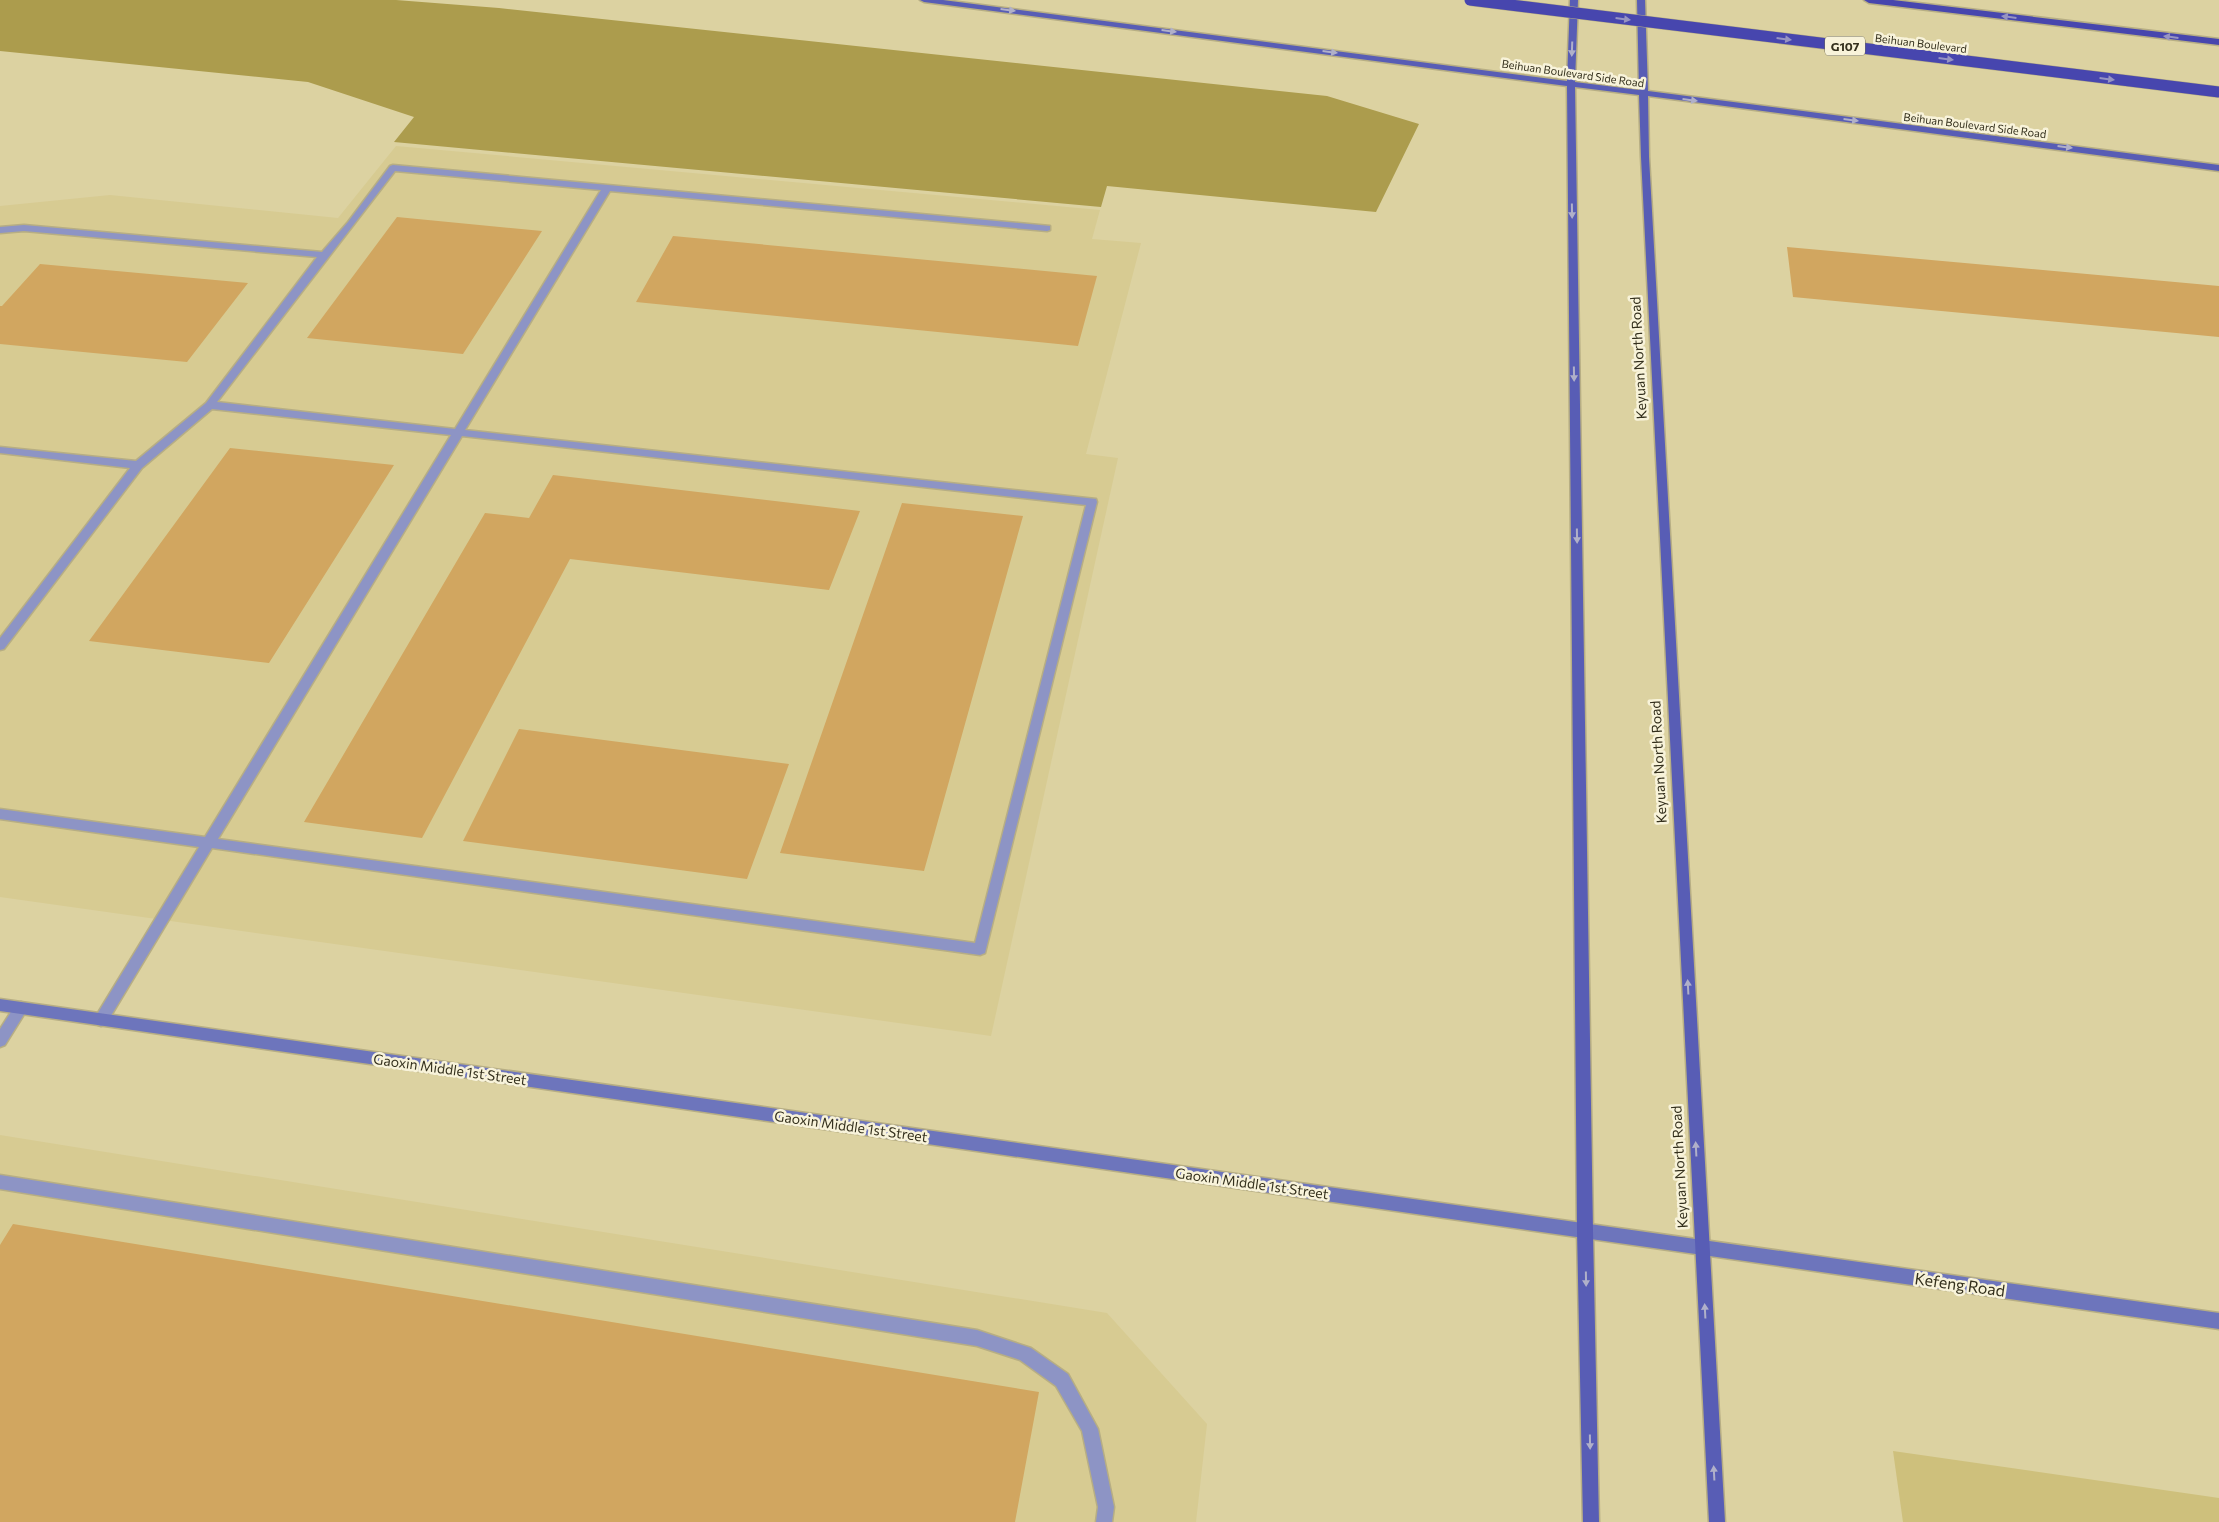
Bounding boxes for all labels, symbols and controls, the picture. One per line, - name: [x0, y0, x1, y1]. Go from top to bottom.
- one-way arrow: [1000, 6, 1016, 14]
- one-way arrow: [2001, 13, 2017, 21]
- one-way arrow: [1615, 15, 1631, 23]
- one-way arrow: [1161, 27, 1177, 35]
- street label: Beihuan Boulevard: [1874, 31, 1968, 55]
- one-way arrow: [2162, 32, 2178, 40]
- one-way arrow: [1777, 35, 1793, 43]
- road number: G107: [1825, 36, 1865, 56]
- one-way arrow: [1568, 41, 1576, 57]
- one-way arrow: [1322, 48, 1338, 56]
- one-way arrow: [1938, 55, 1954, 63]
- street label: Beihuan Boulevard Side Road: [1501, 57, 1645, 89]
- one-way arrow: [2099, 75, 2115, 83]
- one-way arrow: [1682, 96, 1698, 104]
- street label: Beihuan Boulevard Side Road: [1903, 110, 2047, 140]
- one-way arrow: [1844, 116, 1860, 124]
- one-way arrow: [2057, 144, 2073, 152]
- one-way arrow: [1569, 203, 1577, 219]
- street label: Keyuan North Road: [1626, 296, 1650, 420]
- one-way arrow: [1571, 366, 1579, 382]
- one-way arrow: [1573, 528, 1581, 544]
- street label: Keyuan North Road: [1646, 700, 1670, 824]
- one-way arrow: [1683, 978, 1691, 994]
- street label: Gaoxin Middle 1st Street: [372, 1050, 528, 1088]
- street label: Keyuan North Road: [1667, 1105, 1691, 1229]
- street label: Gaoxin Middle 1st Street: [773, 1107, 929, 1145]
- one-way arrow: [1691, 1141, 1699, 1157]
- street label: Gaoxin Middle 1st Street: [1174, 1164, 1330, 1202]
- street label: Kefeng Road: [1914, 1268, 2006, 1300]
- one-way arrow: [1582, 1272, 1590, 1288]
- one-way arrow: [1700, 1303, 1708, 1319]
- one-way arrow: [1586, 1434, 1594, 1450]
- one-way arrow: [1710, 1465, 1718, 1481]

